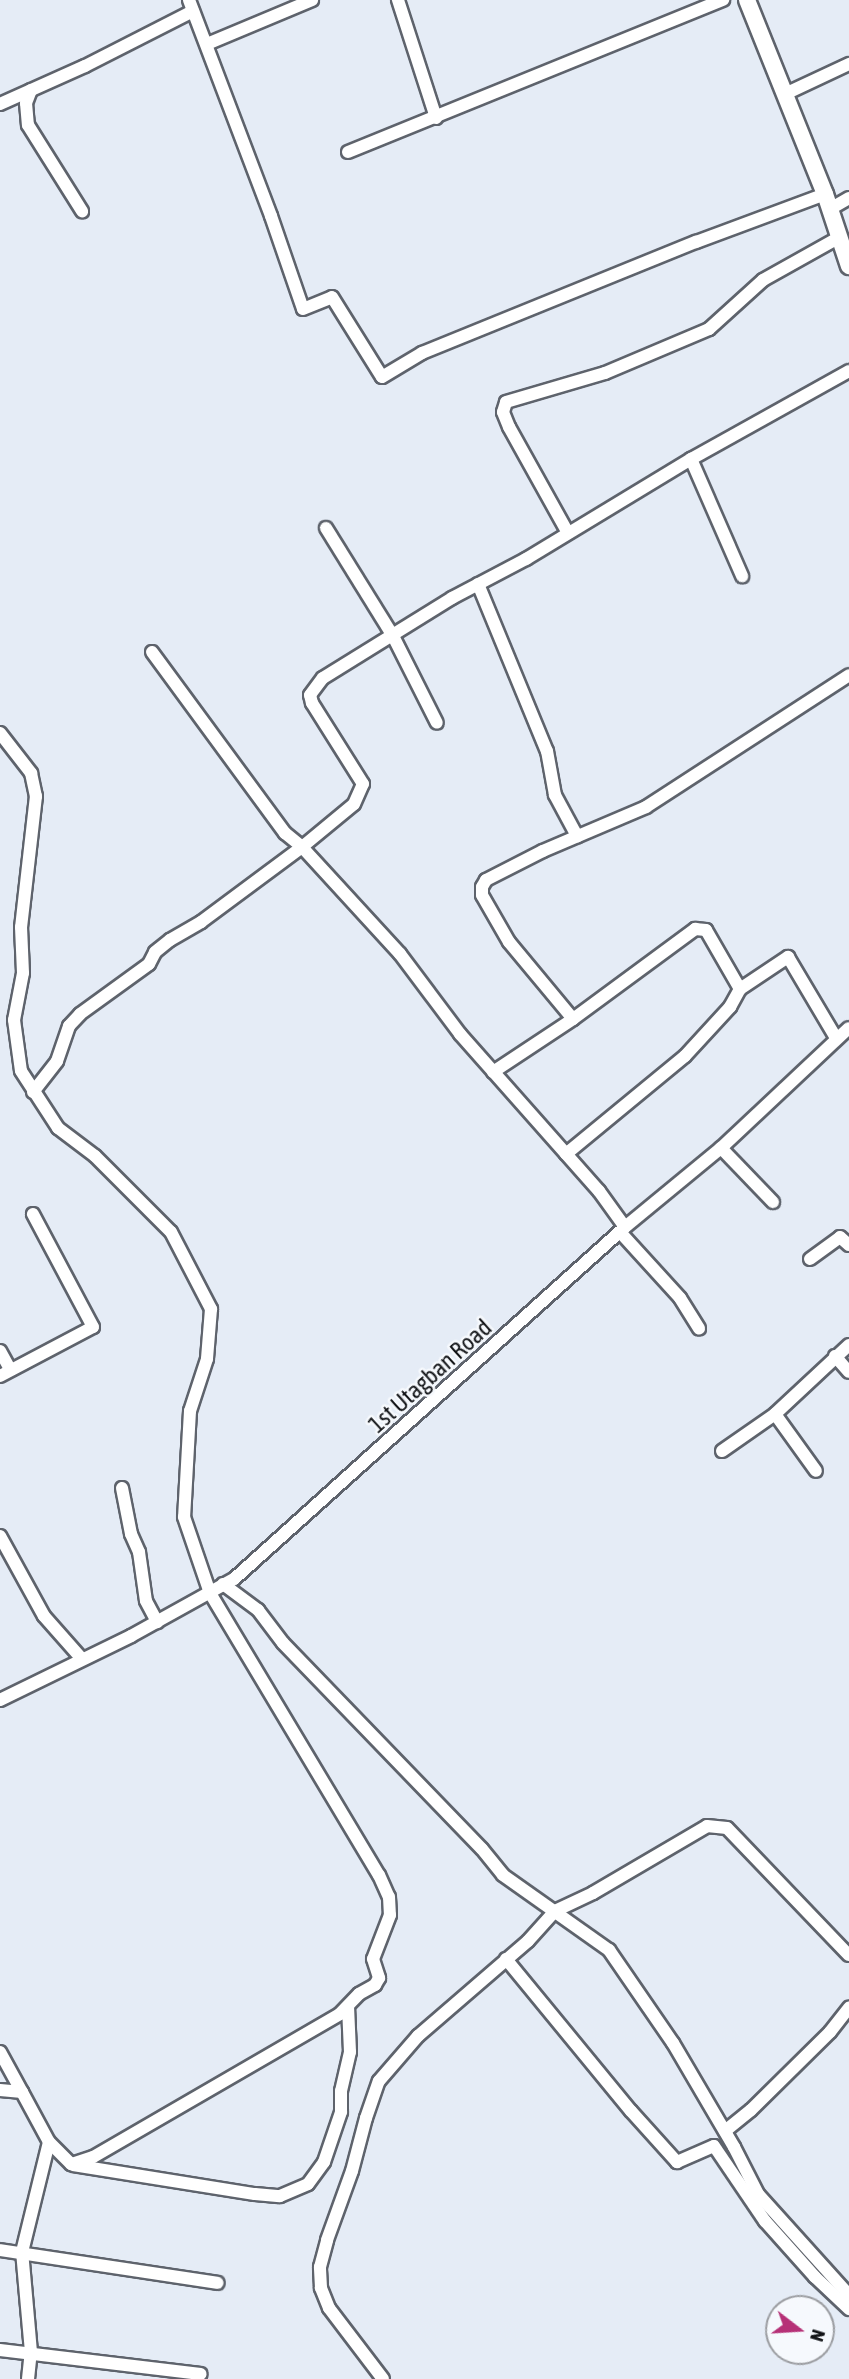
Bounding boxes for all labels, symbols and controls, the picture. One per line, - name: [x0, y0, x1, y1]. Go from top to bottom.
- street label: 1st Utagban Road: [362, 1313, 498, 1439]
- north arrow: [765, 2295, 835, 2365]
- text: N: [806, 2327, 830, 2344]

